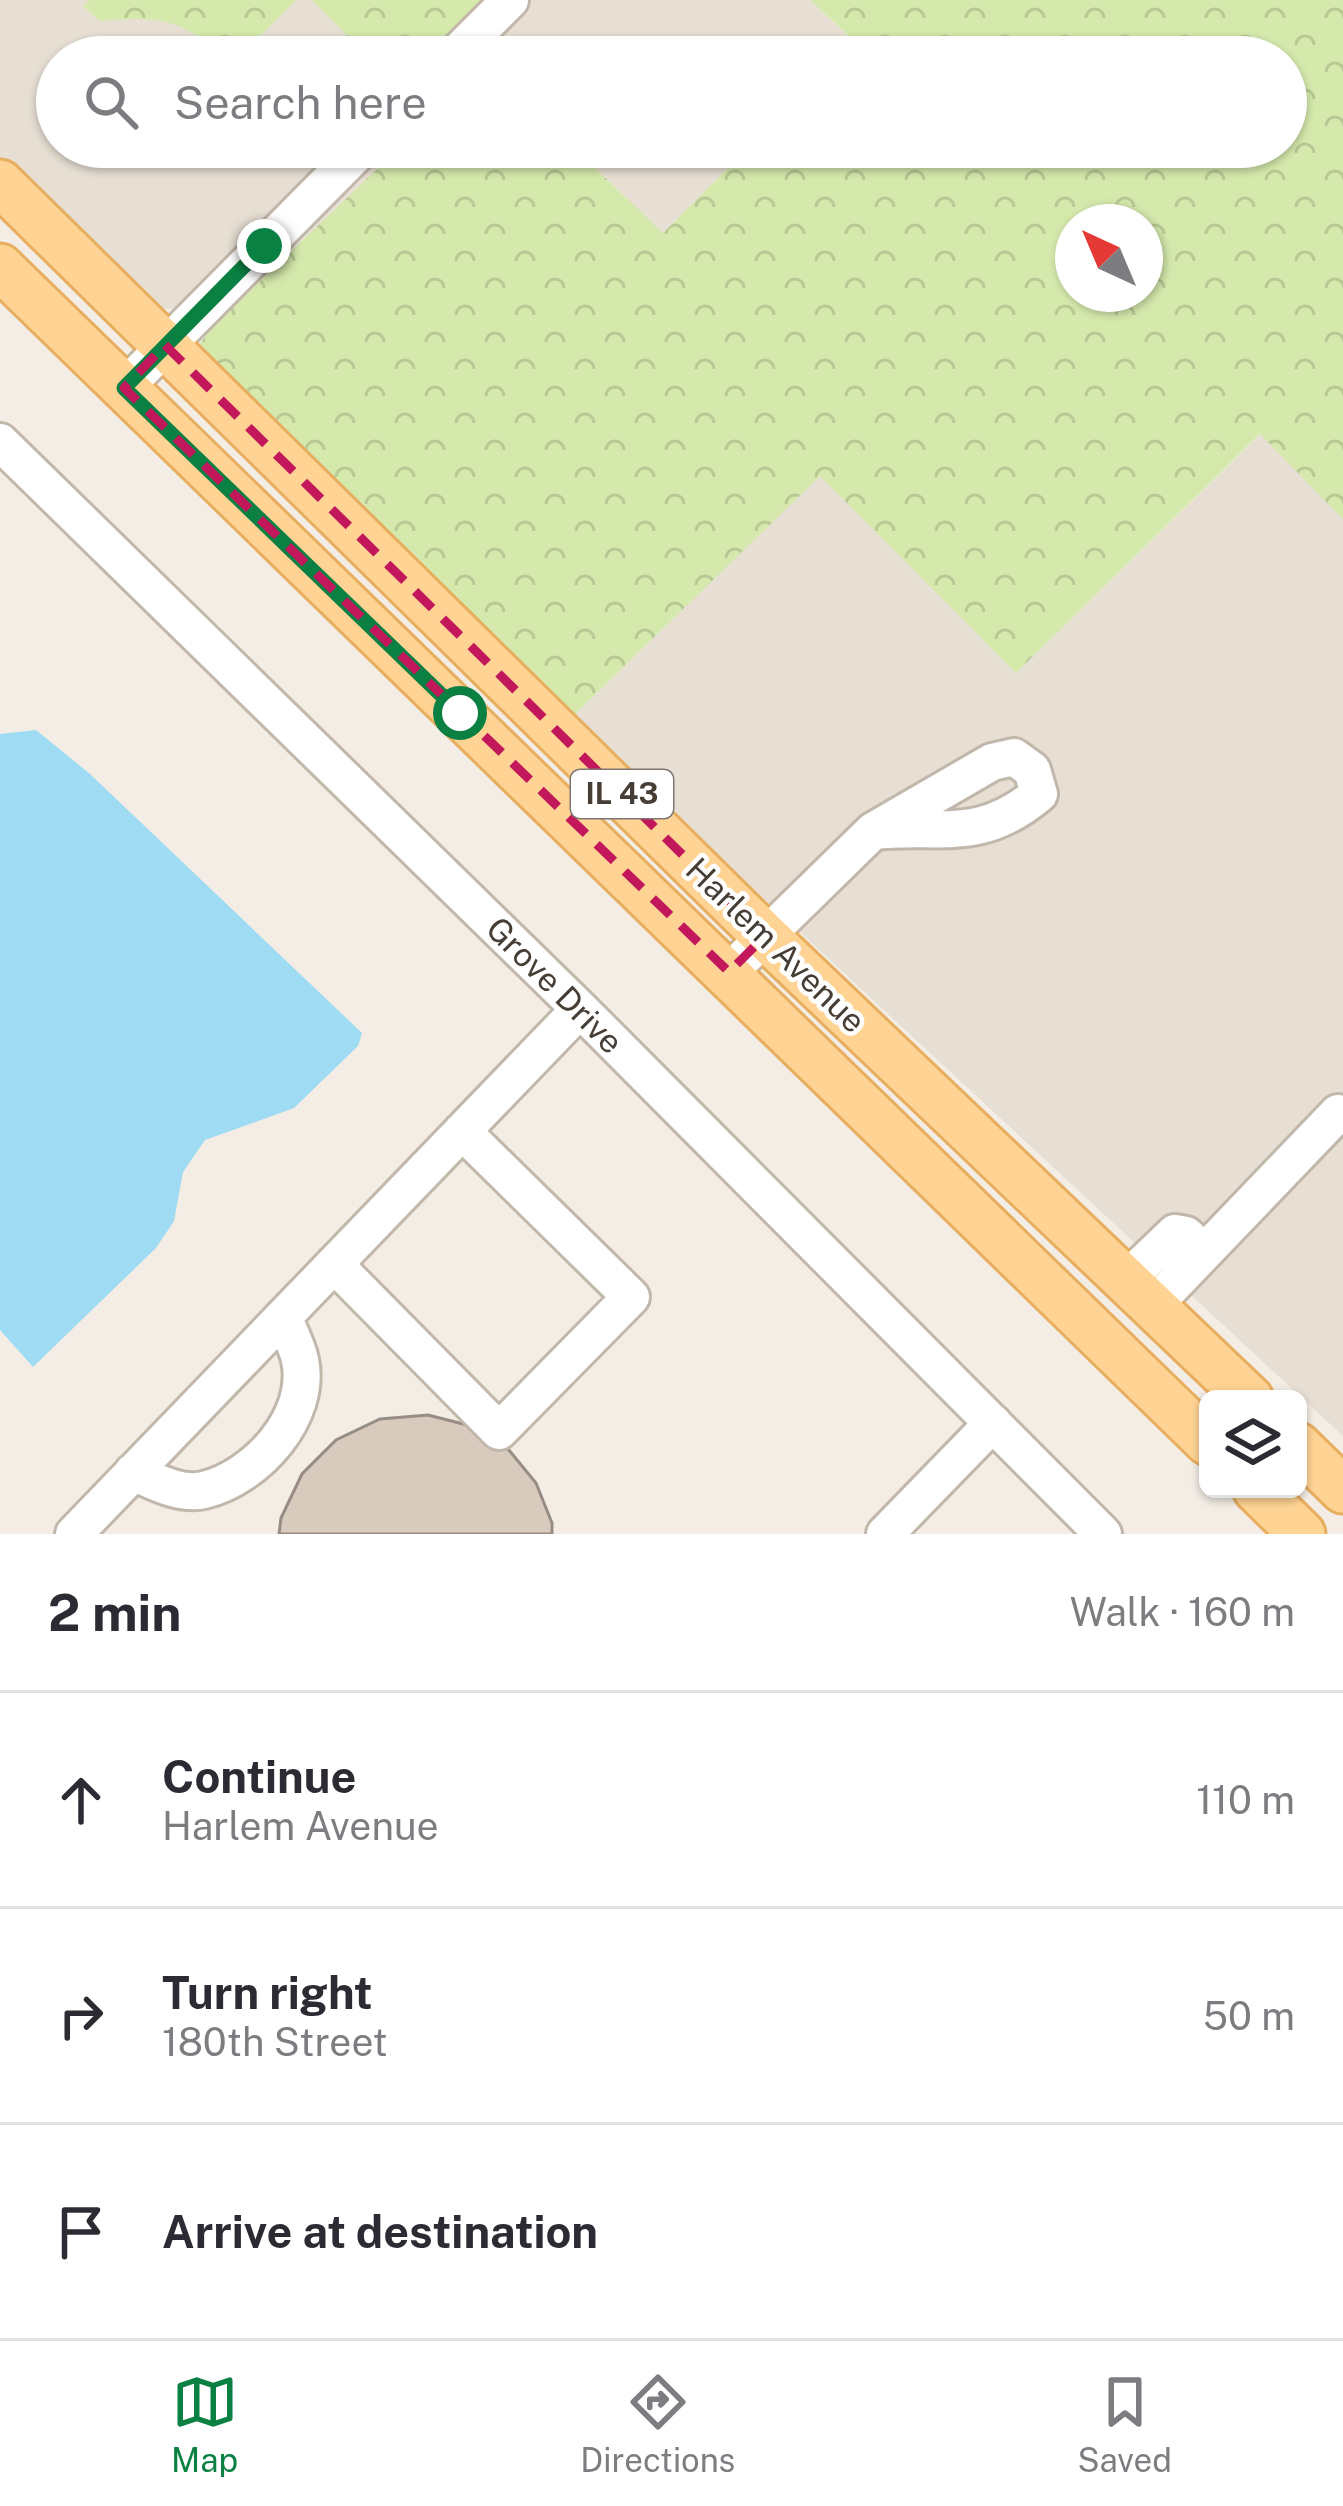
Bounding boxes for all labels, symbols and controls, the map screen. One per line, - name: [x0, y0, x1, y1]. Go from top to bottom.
- search box: [36, 36, 1307, 168]
- icon: search: [78, 69, 144, 135]
- text: Search here: [174, 76, 427, 129]
- north arrow: [1055, 204, 1163, 312]
- route end: [237, 219, 291, 273]
- route start: [433, 686, 487, 740]
- road number: IL 43: [571, 770, 673, 818]
- street label: Harlem Avenue: [679, 850, 873, 1040]
- street label: Grove Drive: [479, 909, 631, 1061]
- map controls: [1199, 1390, 1307, 1498]
- button: layers: [1199, 1390, 1307, 1498]
- text: 2 min: [48, 1583, 182, 1642]
- text: Walk · 160 m: [1070, 1589, 1295, 1635]
- text: Continue: [162, 1750, 356, 1803]
- icon: ahead: [48, 1767, 114, 1833]
- text: 110 m: [1196, 1777, 1295, 1823]
- text: Harlem Avenue: [162, 1803, 439, 1849]
- text: Turn right: [162, 1966, 373, 2019]
- icon: right: [48, 1983, 114, 2049]
- text: 50 m: [1203, 1993, 1295, 2039]
- text: 180th Street: [162, 2019, 388, 2065]
- icon: arrive: [48, 2199, 114, 2265]
- text: Arrive at destination: [162, 2205, 598, 2258]
- tab: Map: [171, 2369, 238, 2479]
- tab: Directions: [580, 2369, 735, 2479]
- tab: Saved: [1078, 2369, 1172, 2479]

